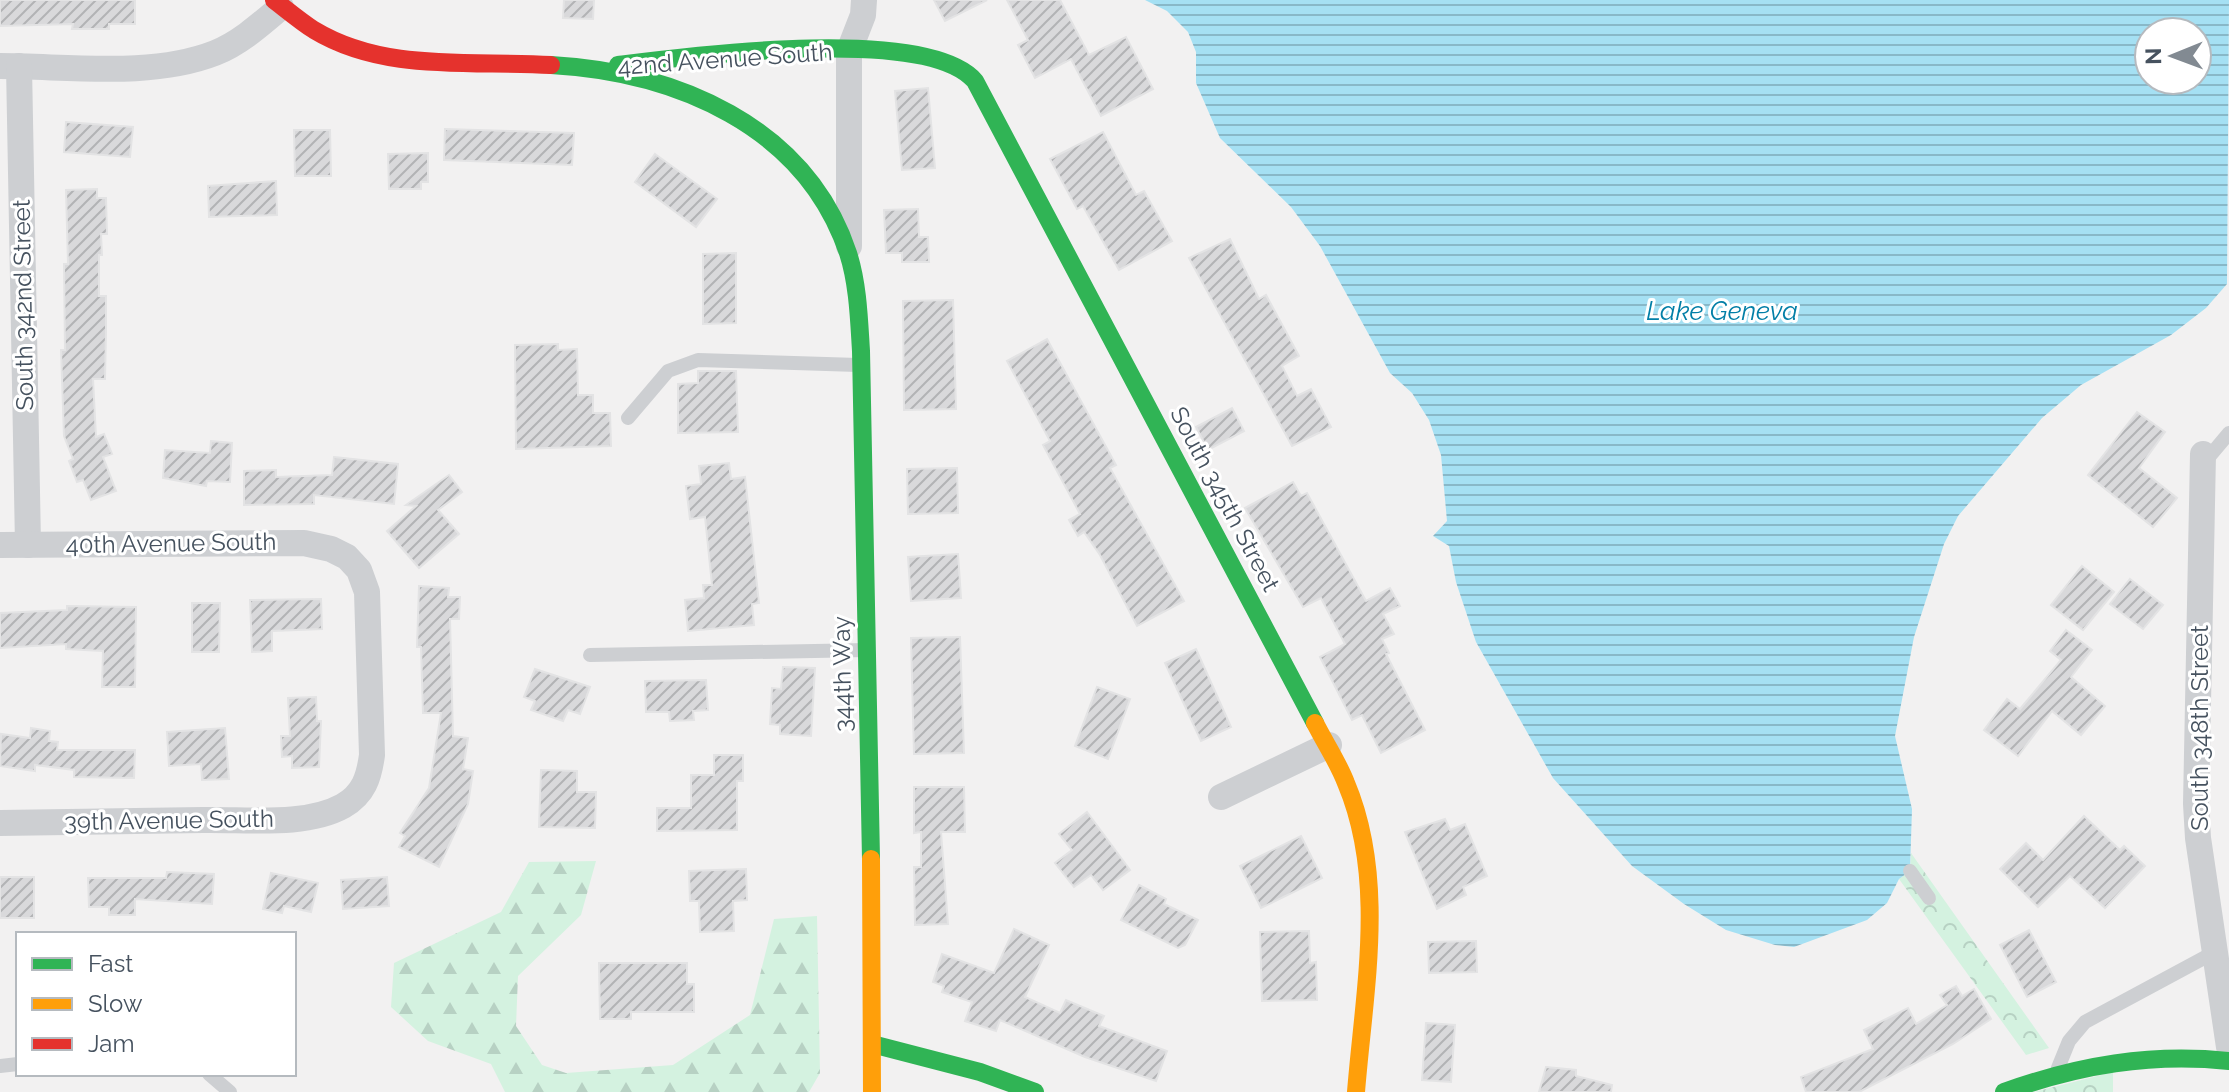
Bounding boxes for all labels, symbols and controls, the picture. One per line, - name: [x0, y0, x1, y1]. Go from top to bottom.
- north arrow: [2133, 16, 2213, 96]
- street label: 42nd Avenue South: [617, 37, 833, 81]
- text: N: [2140, 48, 2166, 65]
- street label: South 342nd Street: [7, 199, 39, 411]
- water label: Lake Geneva: [1646, 296, 1798, 326]
- street label: South 345th Street: [1164, 402, 1286, 596]
- street label: 40th Avenue South: [65, 527, 277, 559]
- street label: 344th Way: [826, 616, 858, 732]
- street label: South 348th Street: [2185, 625, 2214, 831]
- street label: 39th Avenue South: [64, 804, 274, 836]
- legend: [16, 932, 296, 1076]
- text: Fast: [88, 949, 133, 978]
- text: Slow: [88, 989, 143, 1018]
- text: Jam: [88, 1029, 134, 1058]

